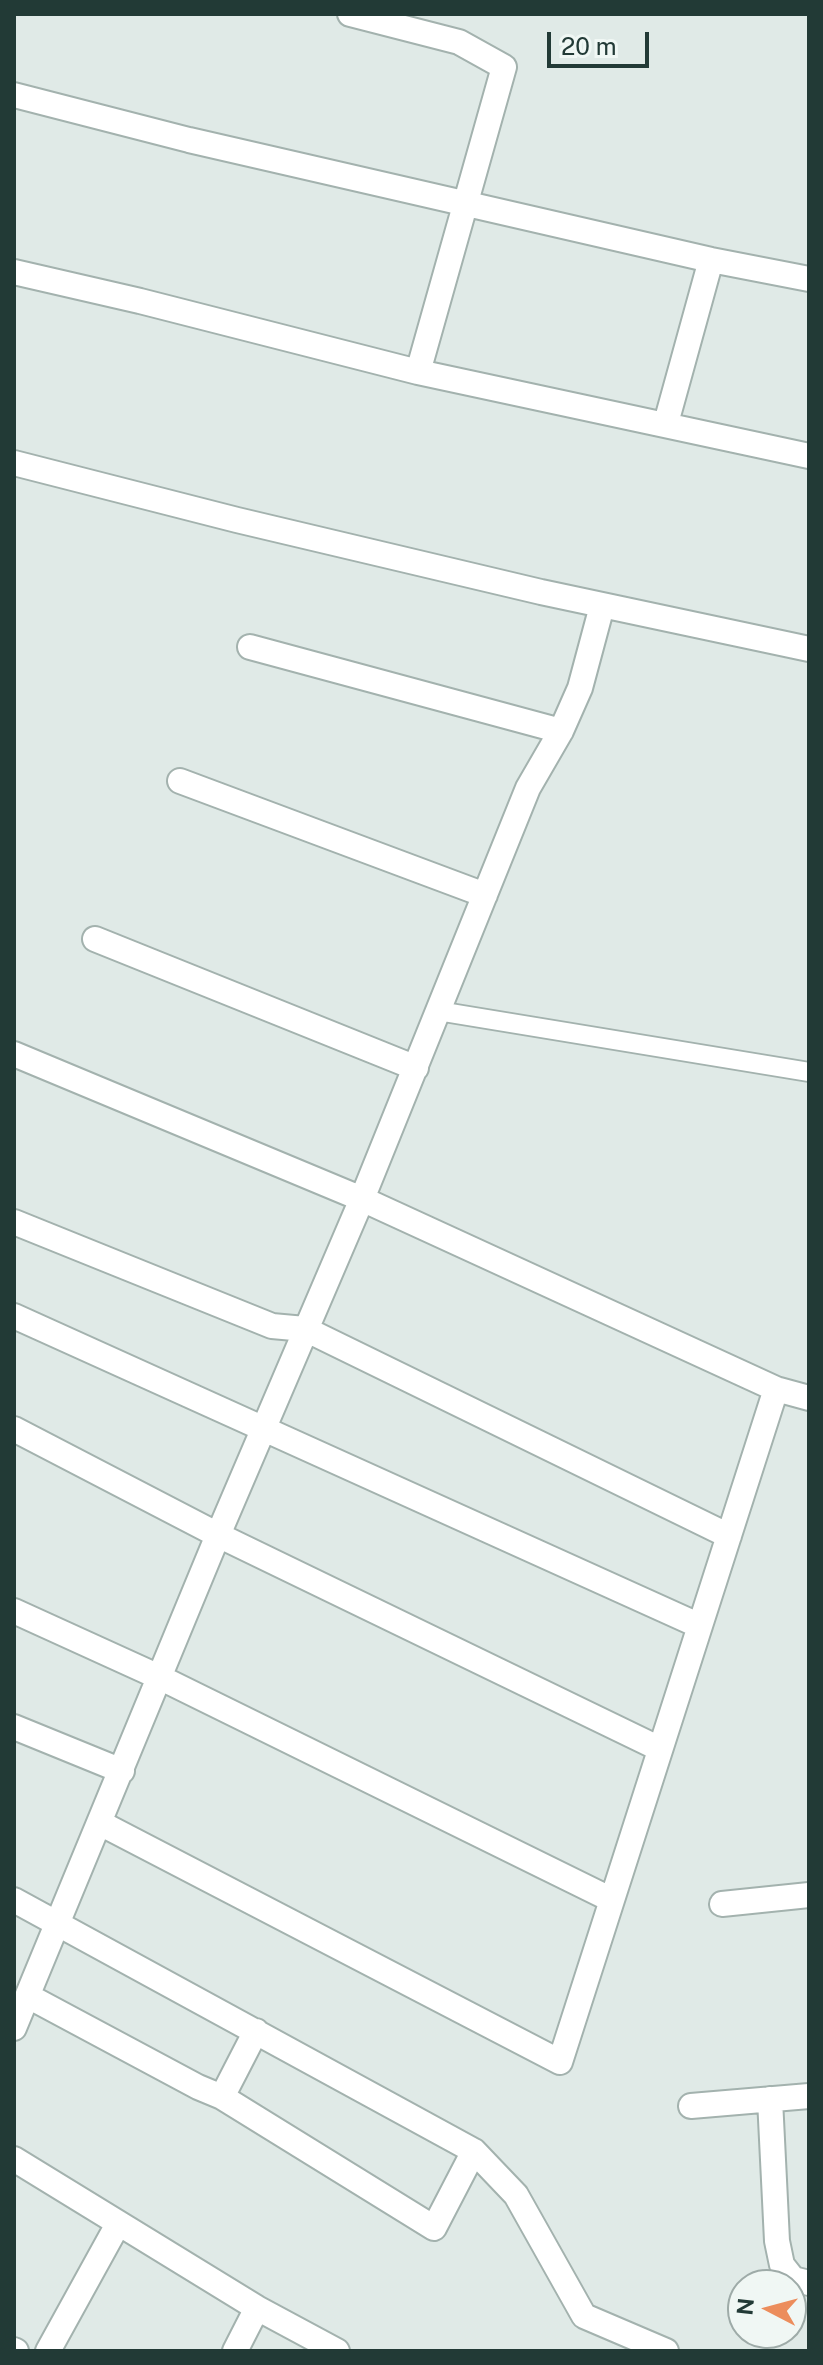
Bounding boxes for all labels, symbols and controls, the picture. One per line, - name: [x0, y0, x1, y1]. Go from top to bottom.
- scale bar: [551, 16, 653, 66]
- text: 20 m: [561, 32, 617, 60]
- north arrow: [727, 2269, 807, 2349]
- text: N: [731, 2297, 759, 2317]

